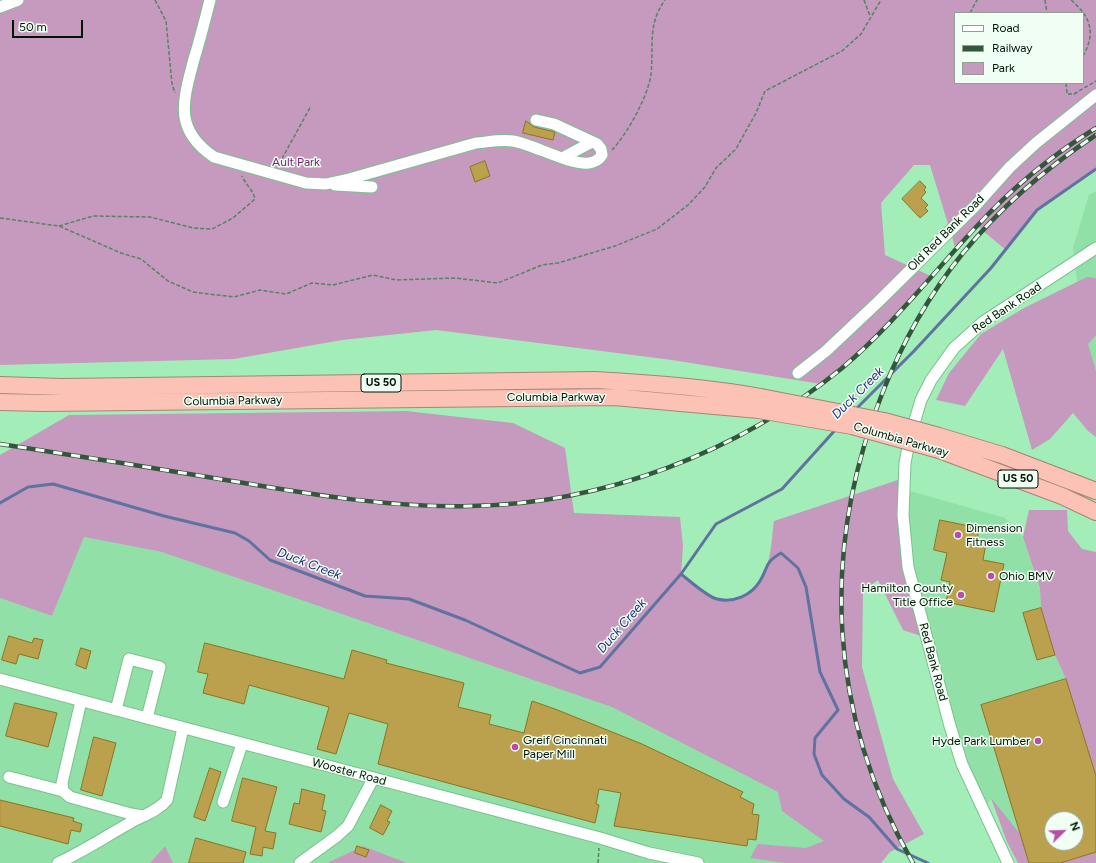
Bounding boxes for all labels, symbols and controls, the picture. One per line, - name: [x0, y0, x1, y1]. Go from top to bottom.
- scale bar: [14, 12, 85, 38]
- legend: [954, 12, 1084, 84]
- text: 50 m: [19, 20, 47, 34]
- text: Road: [992, 21, 1020, 35]
- text: Railway: [992, 41, 1033, 55]
- text: Park: [992, 61, 1015, 75]
- park label: Ault Park: [272, 155, 320, 169]
- street label: Old Red Bank Road: [905, 192, 987, 274]
- street label: Red Bank Road: [970, 279, 1044, 337]
- water label: Duck Creek: [829, 364, 887, 422]
- road number: US 50: [361, 374, 401, 392]
- street label: Columbia Parkway: [507, 390, 605, 404]
- street label: Columbia Parkway: [184, 393, 282, 409]
- street label: Columbia Parkway: [852, 420, 950, 460]
- road number: US 50: [998, 470, 1038, 488]
- place label: Dimension Fitness: [966, 521, 1023, 549]
- marker: Dimension Fitness: [953, 530, 963, 540]
- water label: Duck Creek: [275, 545, 343, 583]
- place label: Ohio BMV: [999, 569, 1054, 583]
- marker: Ohio BMV: [986, 571, 996, 581]
- place label: Hamilton County Title Office: [861, 581, 953, 609]
- marker: Hamilton County Title Office: [956, 590, 966, 600]
- water label: Duck Creek: [594, 596, 650, 656]
- street label: Red Bank Road: [916, 621, 950, 703]
- place label: Greif Cincinnati Paper Mill: [523, 733, 607, 761]
- place label: Hyde Park Lumber: [932, 734, 1030, 748]
- marker: Hyde Park Lumber: [1033, 736, 1043, 746]
- marker: Greif Cincinnati Paper Mill: [510, 742, 520, 752]
- street label: Wooster Road: [310, 755, 388, 789]
- north arrow: [1044, 811, 1084, 851]
- text: N: [1067, 820, 1082, 833]

